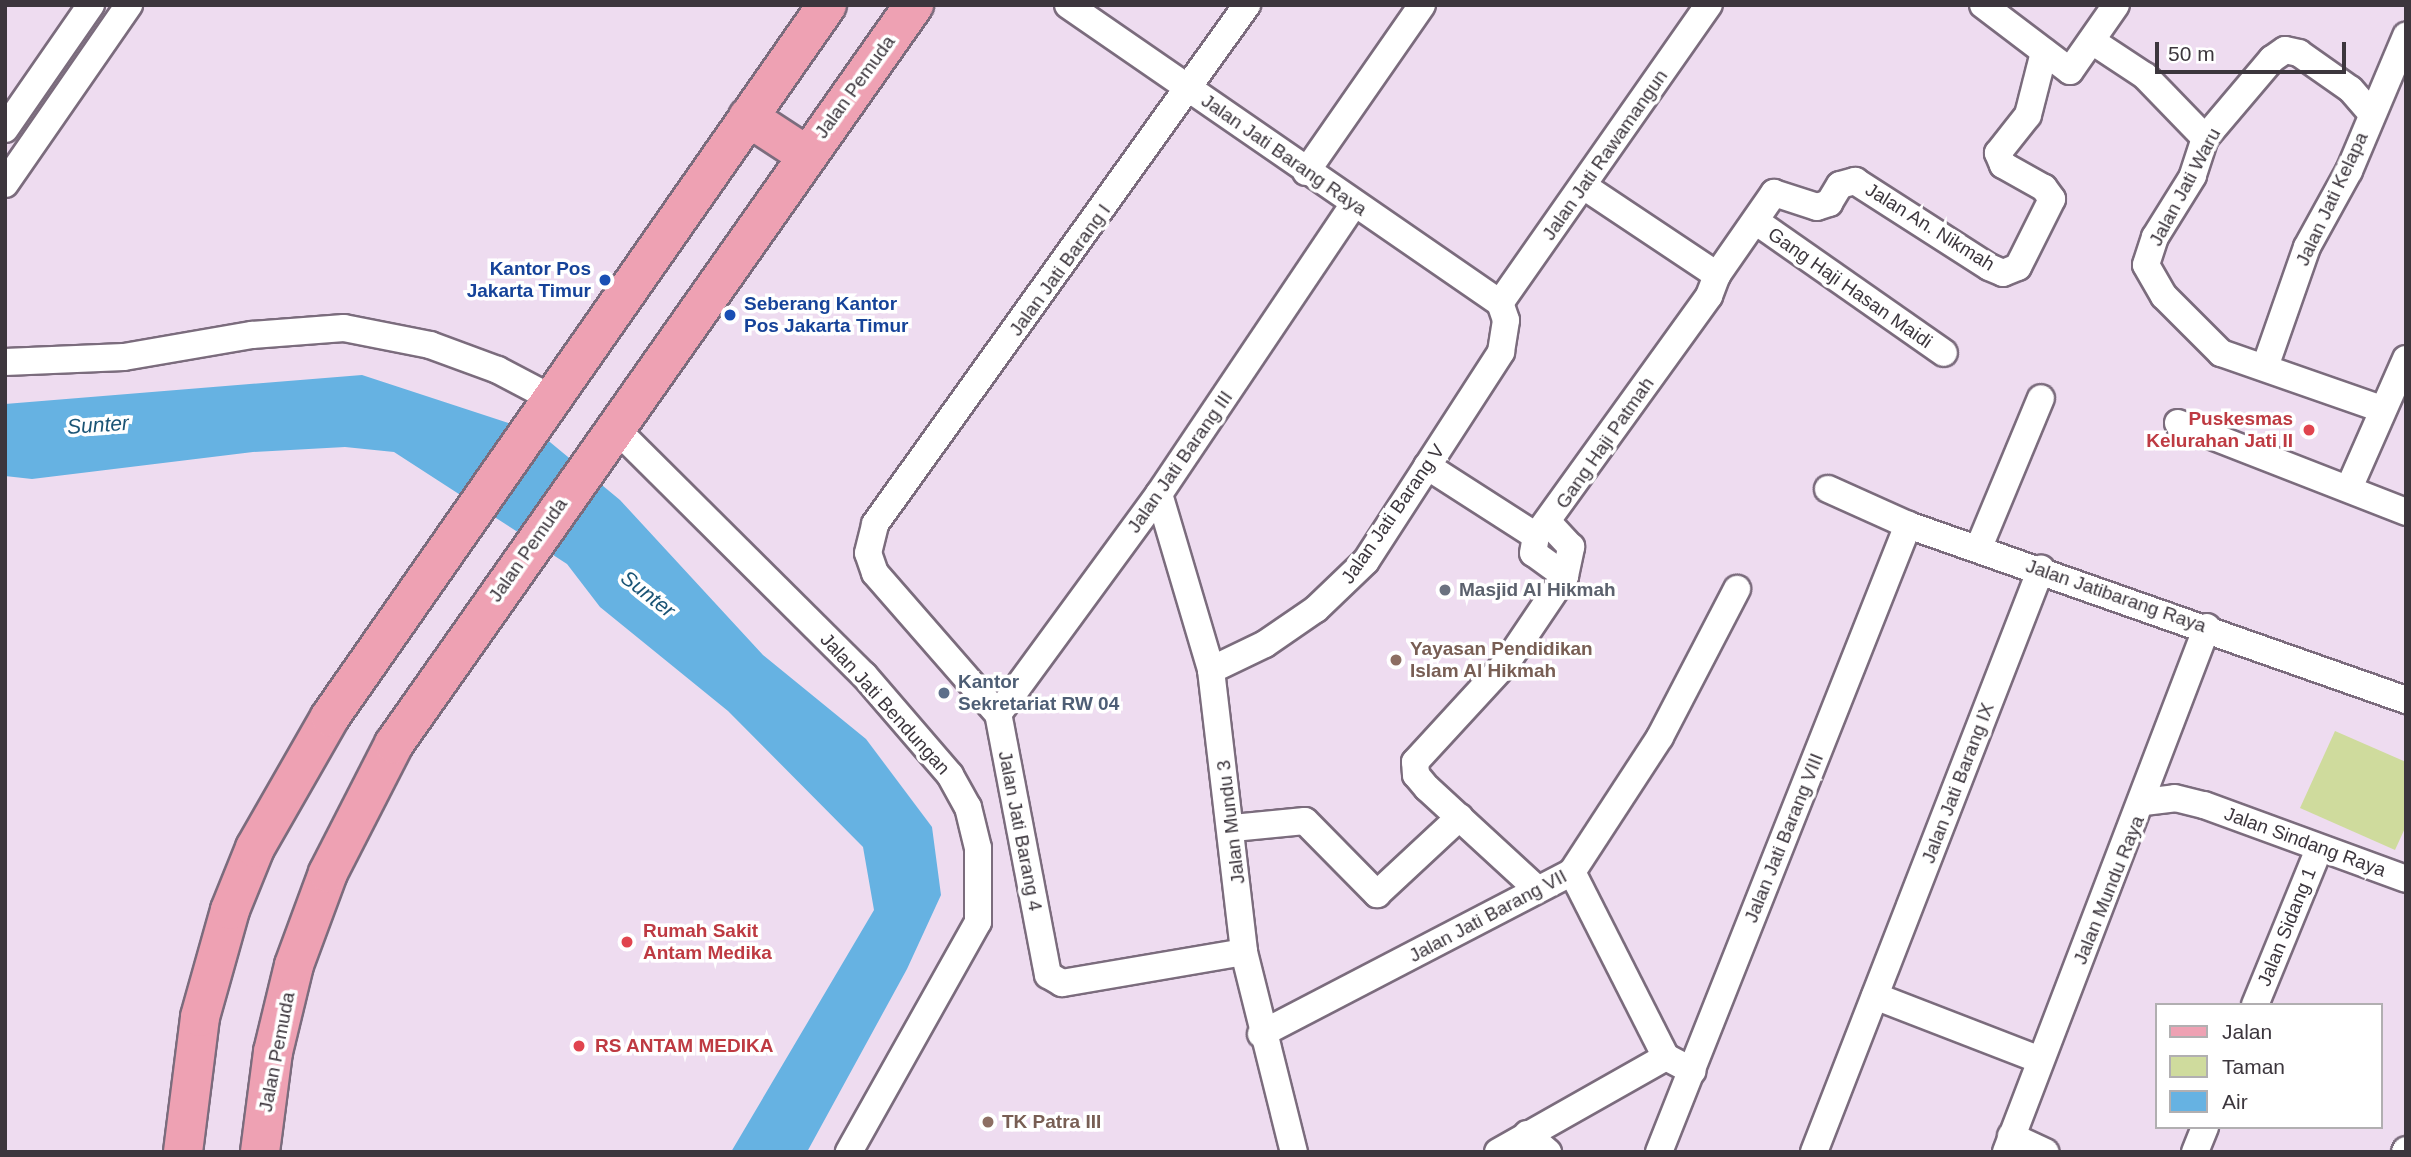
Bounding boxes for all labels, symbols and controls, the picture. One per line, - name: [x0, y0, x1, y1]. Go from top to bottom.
- scale bar: [2159, 28, 2350, 72]
- street label: Jalan Pemuda: [810, 31, 900, 143]
- text: 50 m: [2168, 42, 2215, 65]
- street label: Jalan Jati Rawamangun: [1538, 65, 1672, 245]
- street label: Jalan Jati Barang Raya: [1197, 89, 1371, 221]
- street label: Jalan Jati Waru: [2144, 124, 2226, 250]
- street label: Jalan Jati Kelapa: [2291, 129, 2373, 269]
- street label: Jalan An. Nikmah: [1861, 178, 1999, 276]
- street label: Jalan Jati Barang I: [1005, 200, 1115, 340]
- street label: Gang Haji Hasan Maidi: [1763, 223, 1937, 353]
- place label: Kantor Pos Jakarta Timur: [467, 258, 591, 302]
- marker: Kantor Pos Jakarta Timur: [597, 272, 613, 288]
- place label: Seberang Kantor Pos Jakarta Timur: [744, 293, 908, 337]
- marker: Seberang Kantor Pos Jakarta Timur: [722, 307, 738, 323]
- street label: Gang Haji Patmah: [1551, 373, 1659, 513]
- street label: Jalan Jati Barang III: [1123, 387, 1237, 537]
- place label: Puskesmas Kelurahan Jati II: [2146, 408, 2293, 452]
- water label: Sunter: [66, 410, 130, 440]
- marker: Puskesmas Kelurahan Jati II: [2299, 420, 2319, 440]
- street label: Jalan Jati Barang V: [1336, 440, 1450, 588]
- street label: Jalan Pemuda: [484, 494, 572, 606]
- street label: Jalan Jatibarang Raya: [2023, 554, 2209, 638]
- water label: Sunter: [616, 565, 680, 623]
- place label: Masjid Al Hikmah: [1459, 579, 1616, 601]
- marker: Masjid Al Hikmah: [1437, 582, 1453, 598]
- street label: Jalan Jati Bendungan: [815, 628, 955, 780]
- place label: Yayasan Pendidikan Islam Al Hikmah: [1410, 638, 1593, 682]
- marker: Yayasan Pendidikan Islam Al Hikmah: [1388, 652, 1404, 668]
- place label: Kantor Sekretariat RW 04: [958, 671, 1119, 715]
- marker: Kantor Sekretariat RW 04: [936, 685, 952, 701]
- street label: Jalan Jati Barang IX: [1917, 700, 1999, 866]
- street label: Jalan Jati Barang 4: [993, 749, 1047, 913]
- street label: Jalan Jati Barang VIII: [1740, 750, 1828, 926]
- street label: Jalan Mundu 3: [1212, 759, 1250, 885]
- street label: Jalan Sindang Raya: [2221, 802, 2389, 882]
- street label: Jalan Mundu Raya: [2069, 812, 2149, 968]
- street label: Jalan Sidang 1: [2253, 864, 2321, 990]
- street label: Jalan Jati Barang VII: [1405, 865, 1571, 967]
- place label: Rumah Sakit Antam Medika: [643, 920, 772, 964]
- marker: Rumah Sakit Antam Medika: [617, 932, 637, 952]
- street label: Jalan Pemuda: [254, 990, 300, 1114]
- legend: [2156, 1003, 2383, 1129]
- text: Jalan: [2222, 1020, 2272, 1043]
- place label: RS ANTAM MEDIKA: [595, 1035, 774, 1057]
- marker: RS ANTAM MEDIKA: [569, 1036, 589, 1056]
- text: Taman: [2222, 1055, 2285, 1078]
- text: Air: [2222, 1090, 2248, 1113]
- place label: TK Patra III: [1002, 1111, 1101, 1133]
- marker: TK Patra III: [980, 1114, 996, 1130]

